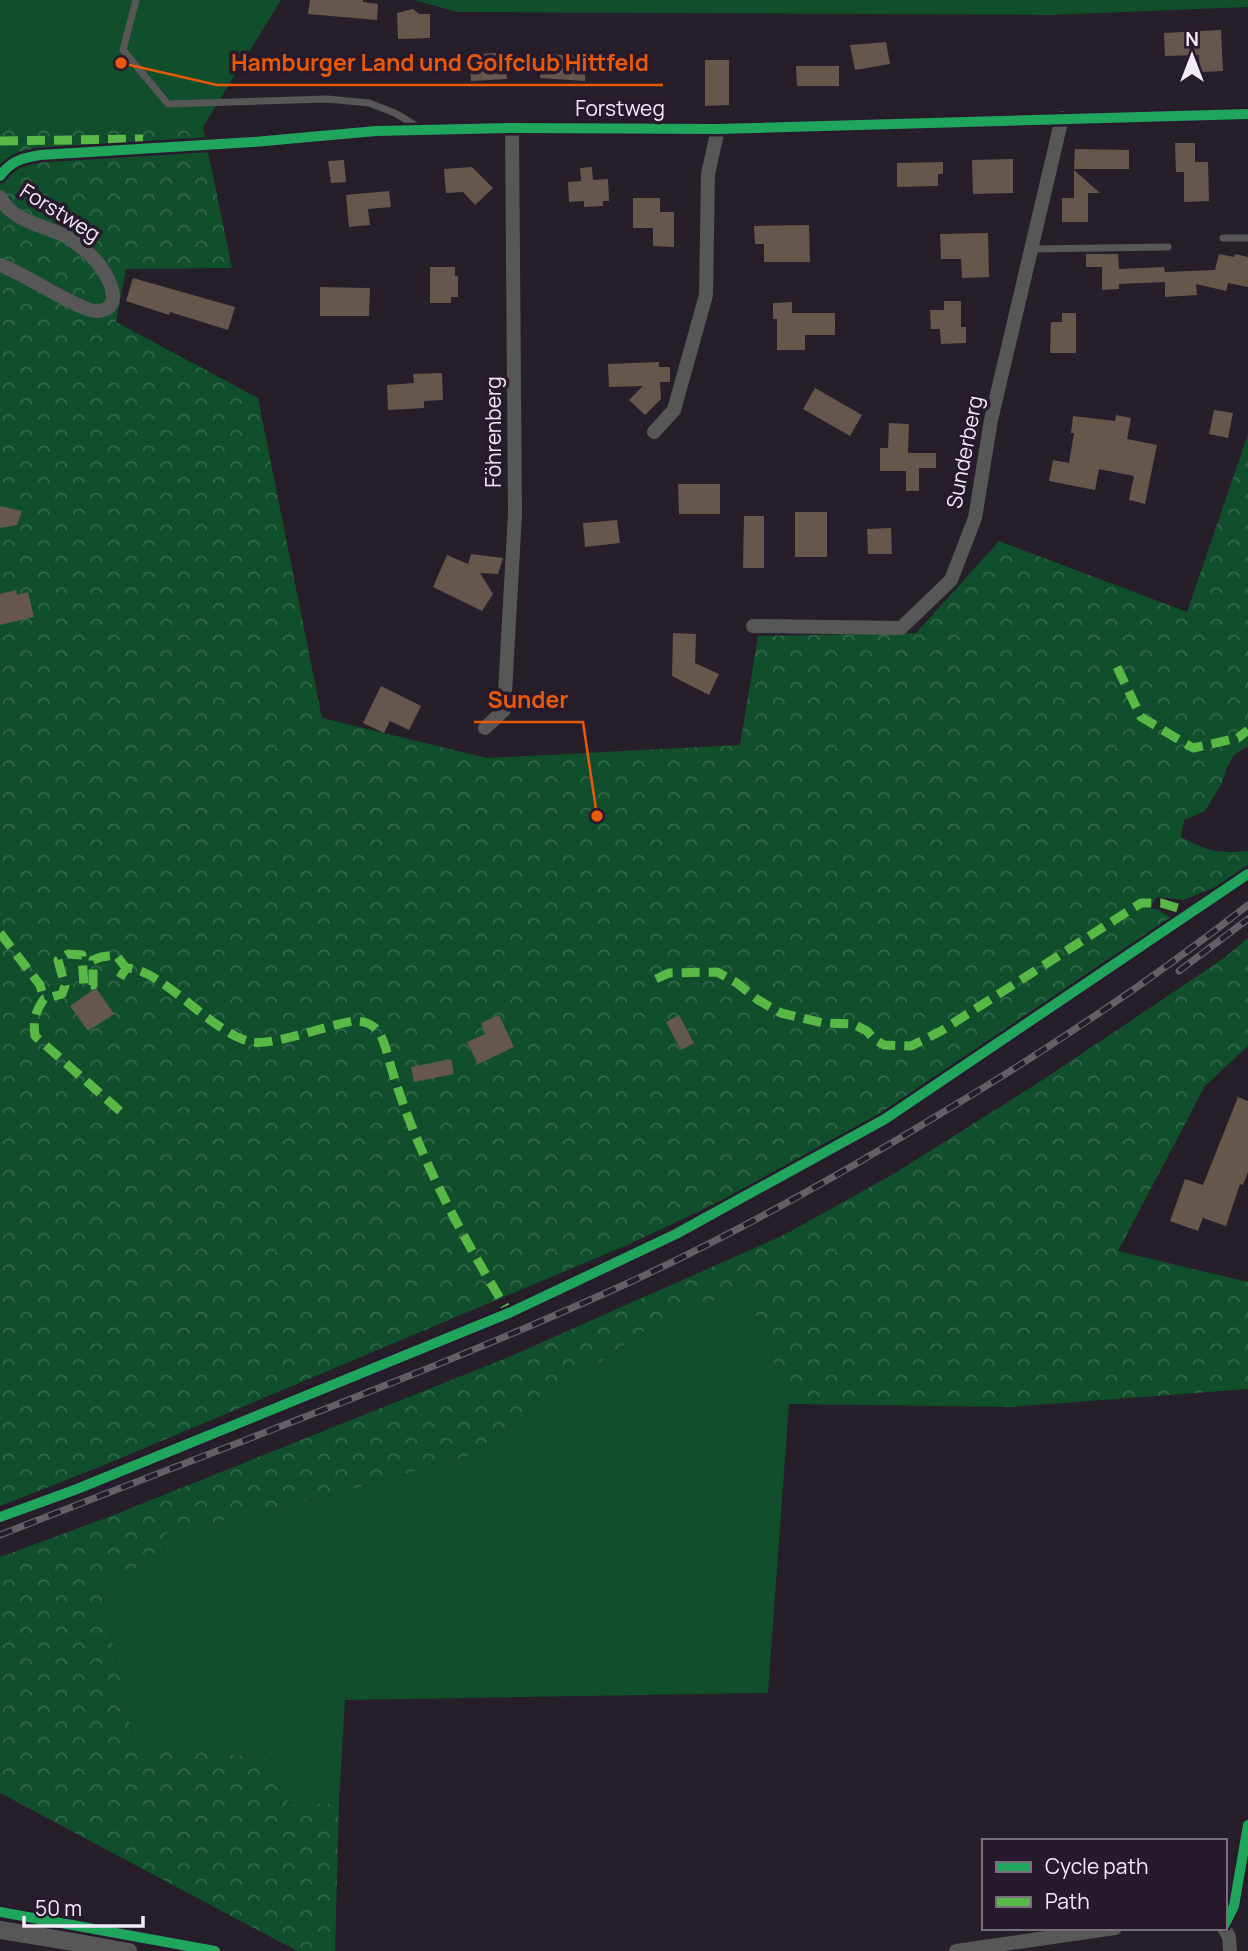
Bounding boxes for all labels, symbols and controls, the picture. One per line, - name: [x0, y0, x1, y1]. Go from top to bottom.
- north arrow: [1157, 21, 1227, 91]
- text: N: [1185, 26, 1199, 52]
- callout: Hamburger Land und Golfclub Hittfeld: [217, 41, 663, 85]
- text: Hamburger Land und Golfclub Hittfeld: [231, 46, 649, 78]
- street label: Forstweg: [575, 94, 665, 122]
- street label: Forstweg: [15, 177, 106, 248]
- street label: Föhrenberg: [479, 376, 507, 488]
- street label: Sunderberg: [939, 393, 989, 511]
- callout: Sunder: [474, 678, 583, 722]
- text: Sunder: [488, 683, 568, 715]
- legend: [982, 1839, 1227, 1930]
- text: Cycle path: [1045, 1852, 1148, 1880]
- scale bar: [24, 1884, 144, 1928]
- text: Path: [1045, 1887, 1090, 1915]
- text: 50 m: [35, 1894, 82, 1922]

